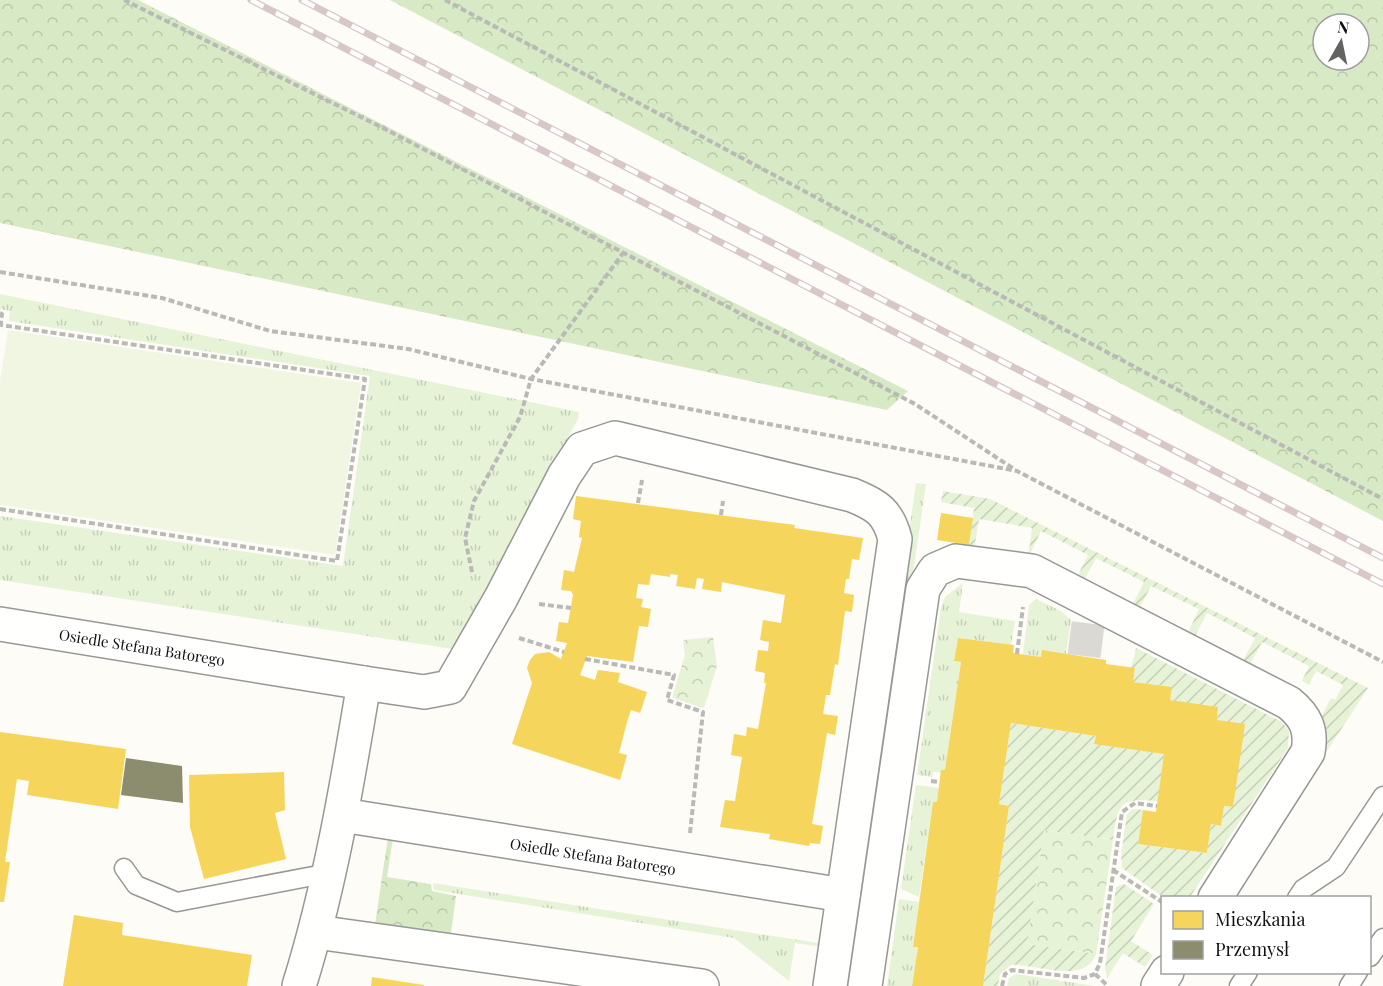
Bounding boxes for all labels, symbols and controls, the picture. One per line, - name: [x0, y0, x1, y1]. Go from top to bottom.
- north arrow: [1311, 12, 1371, 72]
- text: N: [1336, 15, 1351, 38]
- street label: Osiedle Stefana Batorego: [58, 624, 226, 670]
- street label: Osiedle Stefana Batorego: [509, 833, 677, 879]
- legend: [1161, 896, 1371, 974]
- text: Mieszkania: [1215, 907, 1305, 931]
- text: Przemysł: [1215, 937, 1290, 961]

